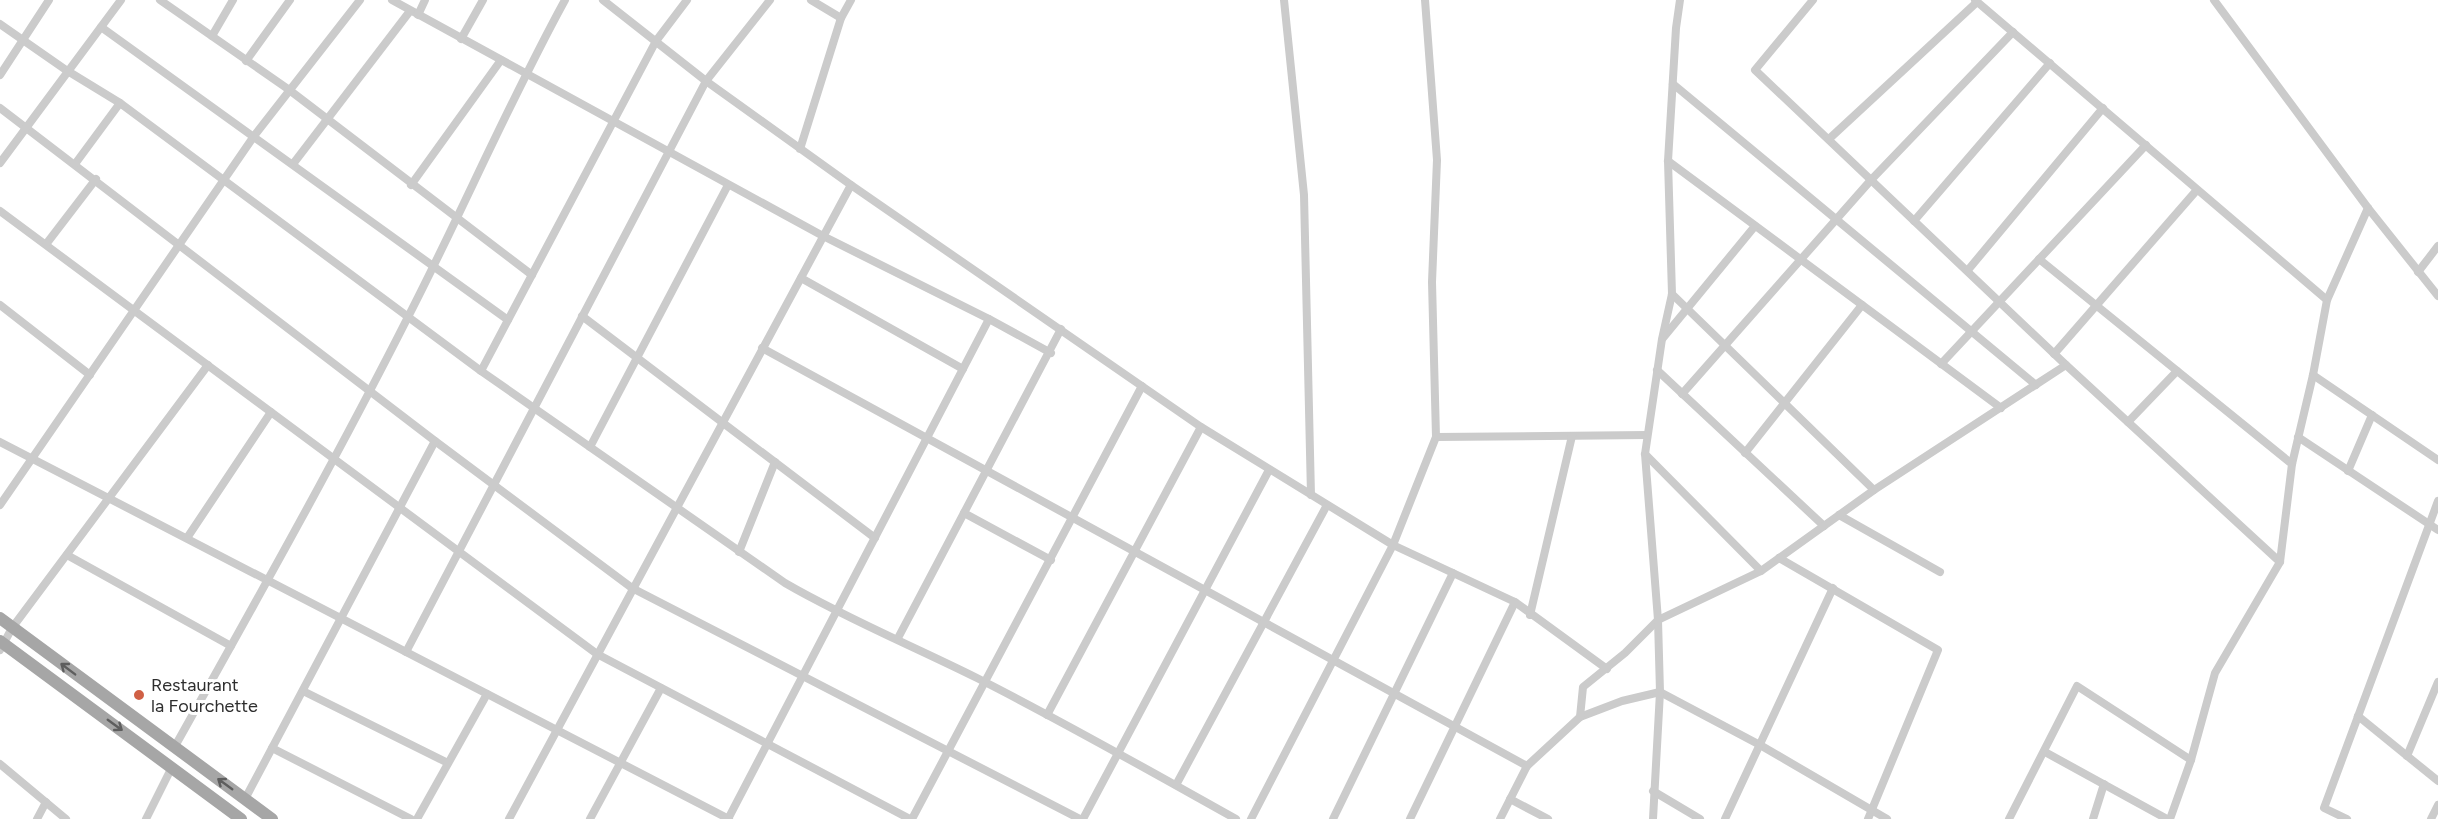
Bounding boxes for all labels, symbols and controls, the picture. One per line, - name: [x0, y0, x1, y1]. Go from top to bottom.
- one-way arrow: [60, 663, 76, 675]
- place label: Restaurant la Fourchette: [151, 674, 258, 717]
- marker: Restaurant la Fourchette: [132, 688, 146, 702]
- one-way arrow: [106, 719, 122, 732]
- one-way arrow: [217, 778, 233, 791]

